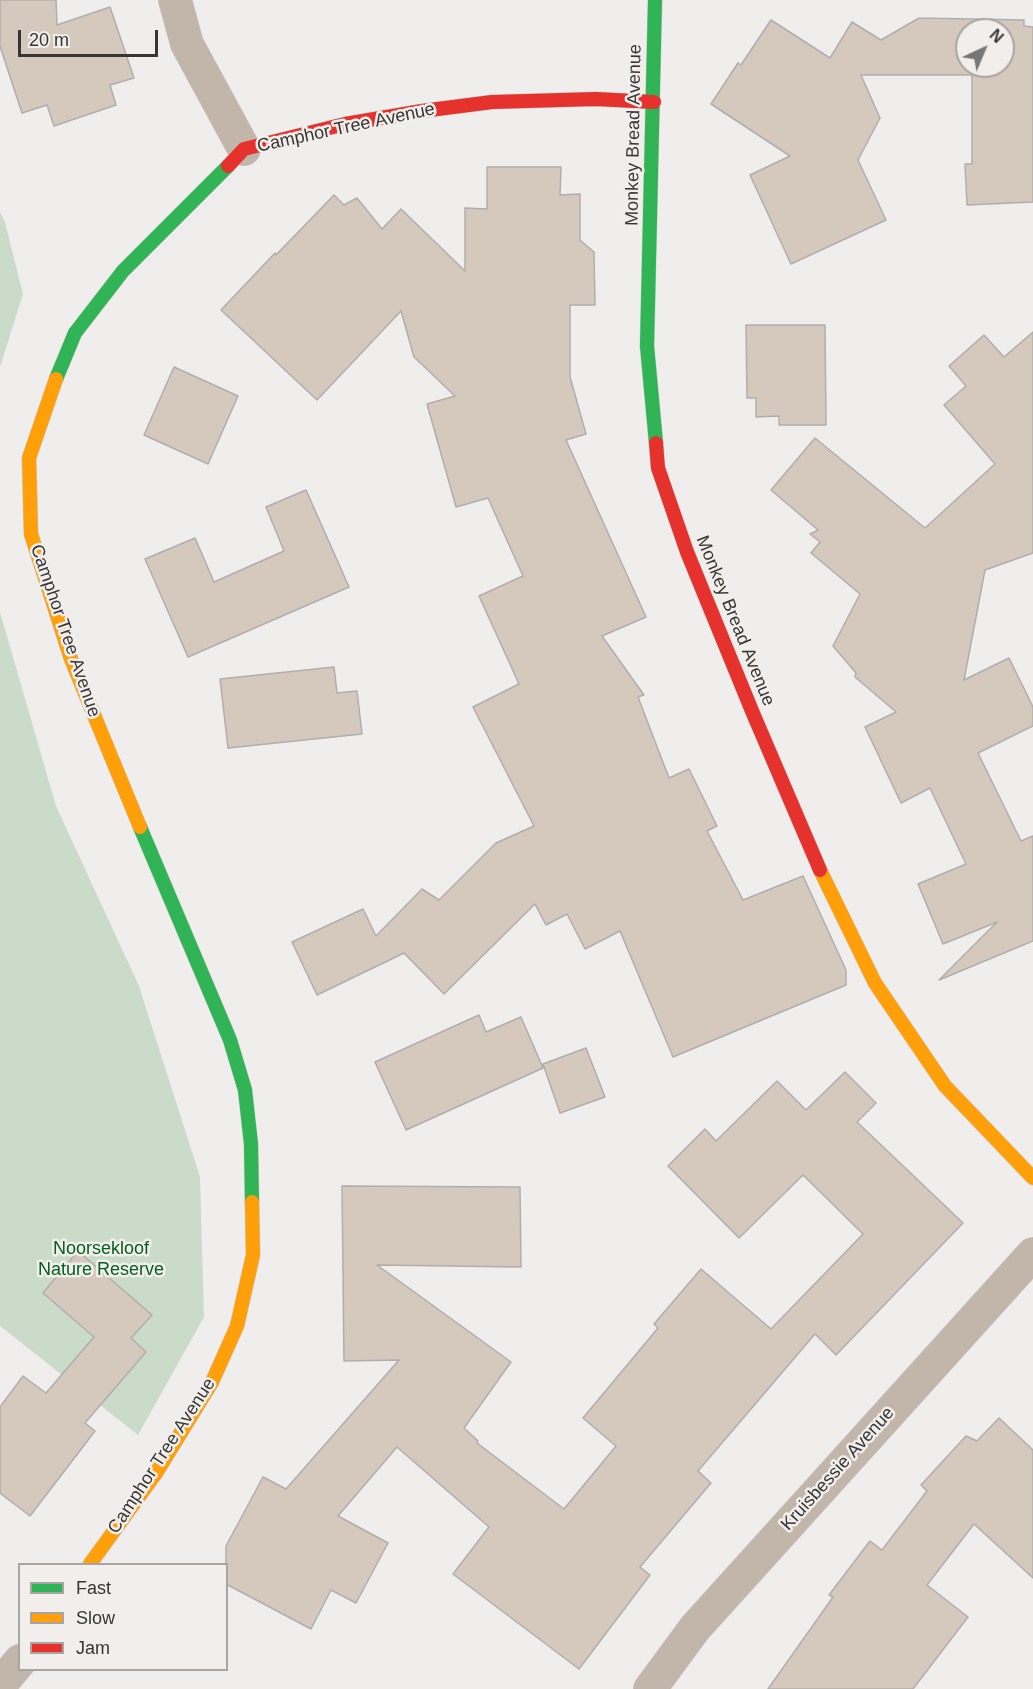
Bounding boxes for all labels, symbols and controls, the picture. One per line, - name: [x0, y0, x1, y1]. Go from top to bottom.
- scale bar: [21, 18, 160, 56]
- north arrow: [955, 18, 1015, 78]
- text: N: [986, 26, 1007, 46]
- text: 20 m: [29, 30, 69, 50]
- street label: Monkey Bread Avenue: [622, 44, 646, 226]
- street label: Camphor Tree Avenue: [255, 99, 437, 157]
- street label: Monkey Bread Avenue: [691, 533, 779, 709]
- street label: Camphor Tree Avenue: [25, 542, 105, 720]
- park label: Noorsekloof Nature Reserve: [38, 1238, 164, 1280]
- street label: Camphor Tree Avenue: [104, 1374, 220, 1538]
- street label: Kruisbessie Avenue: [777, 1403, 899, 1535]
- legend: [18, 1563, 228, 1671]
- text: Fast: [76, 1578, 111, 1598]
- text: Slow: [76, 1608, 115, 1628]
- text: Jam: [76, 1638, 110, 1658]

